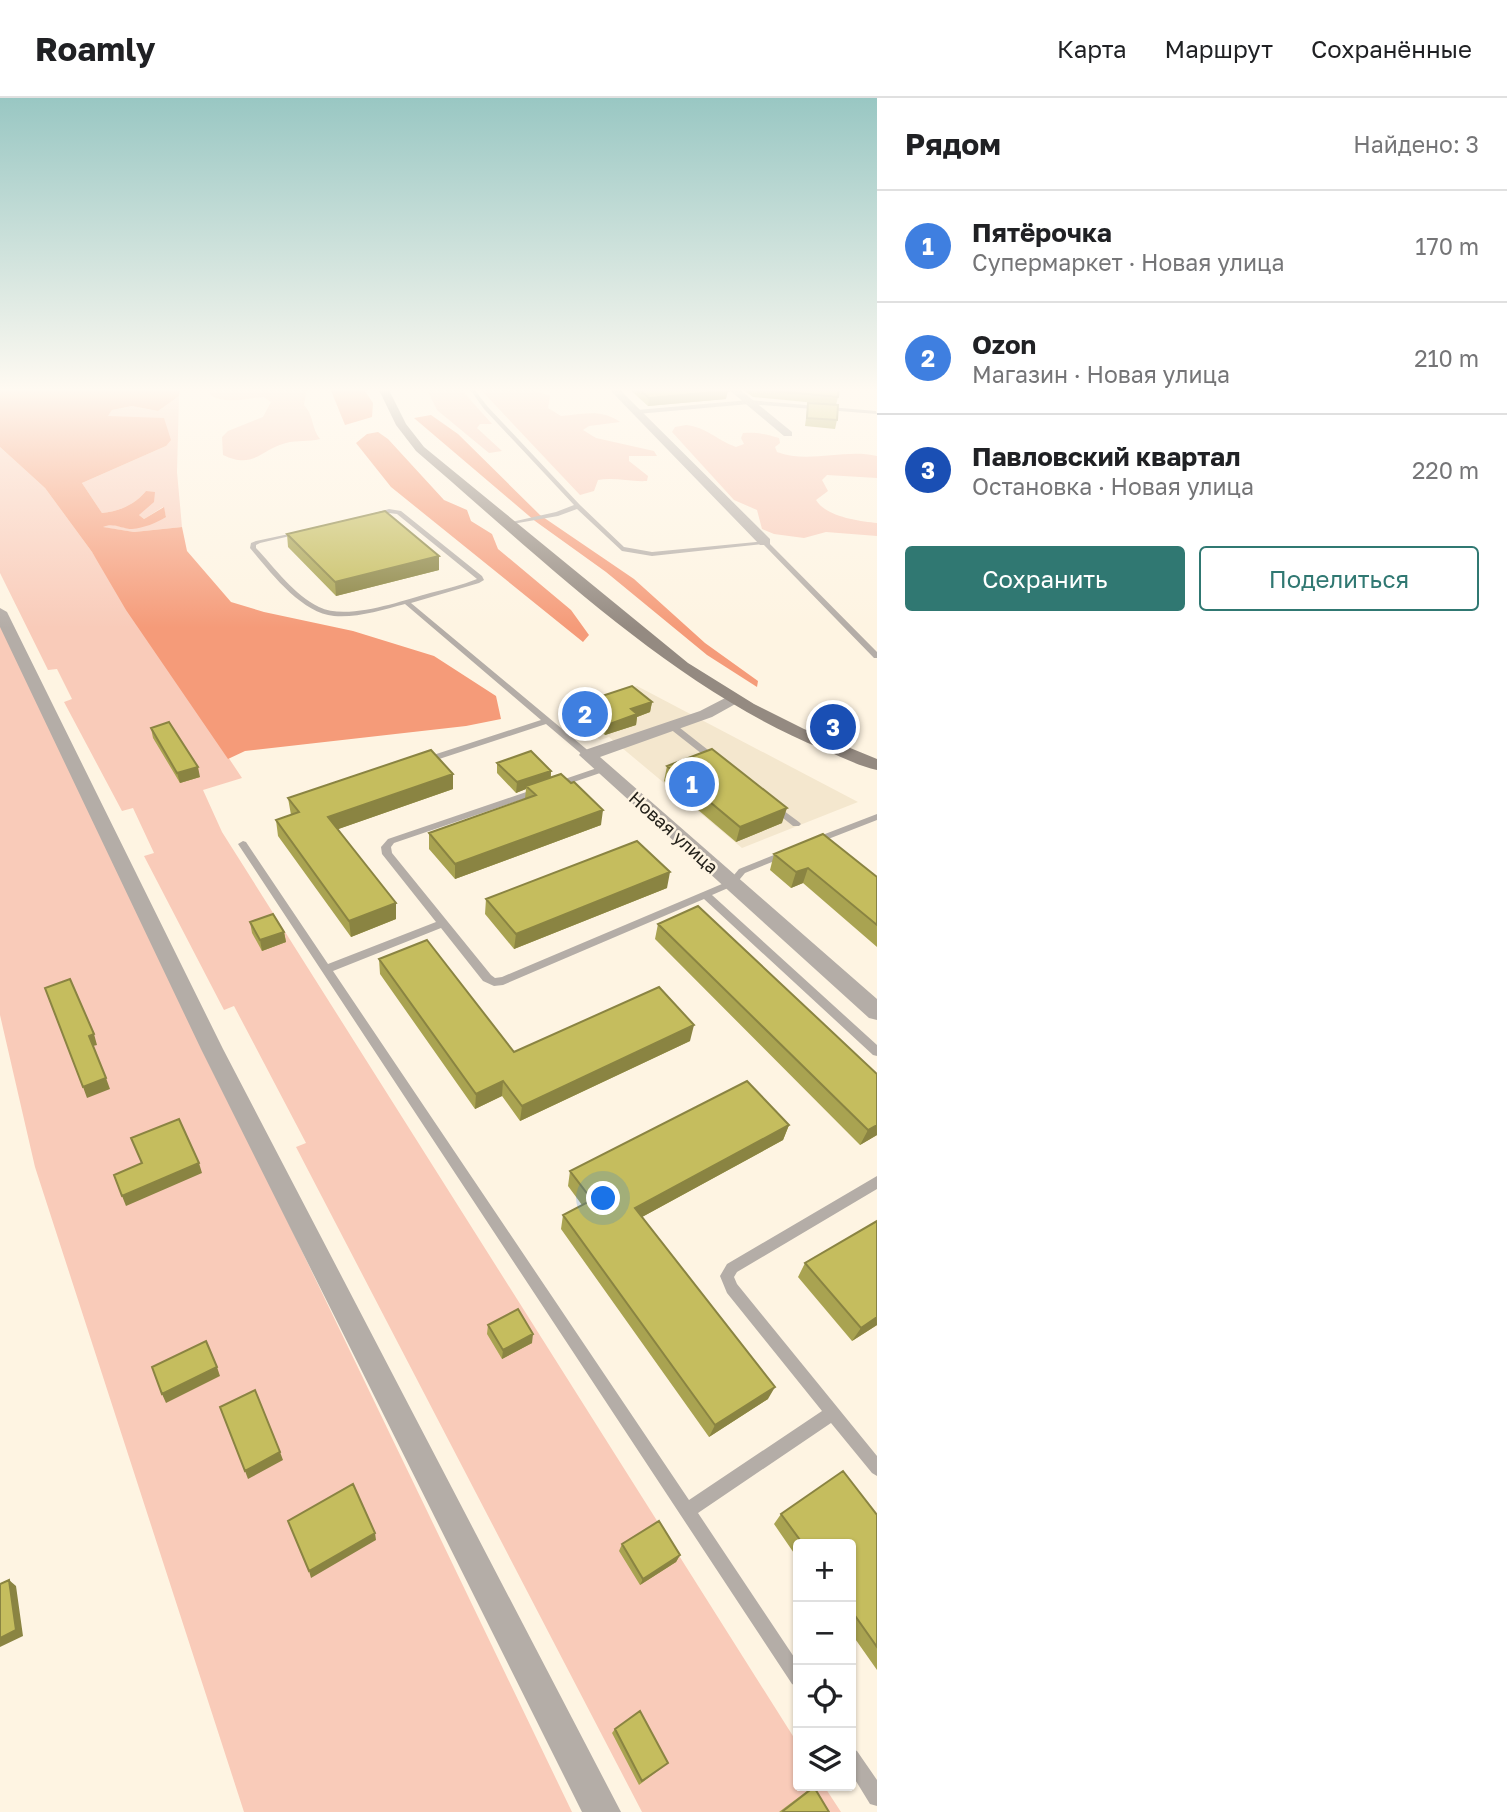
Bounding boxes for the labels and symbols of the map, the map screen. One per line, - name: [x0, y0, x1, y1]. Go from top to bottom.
- pin: 2: [562, 688, 608, 740]
- pin: 3: [810, 701, 856, 753]
- pin: 1: [669, 758, 715, 810]
- street label: Новая улица: [625, 786, 723, 878]
- your location: [586, 1181, 620, 1215]

